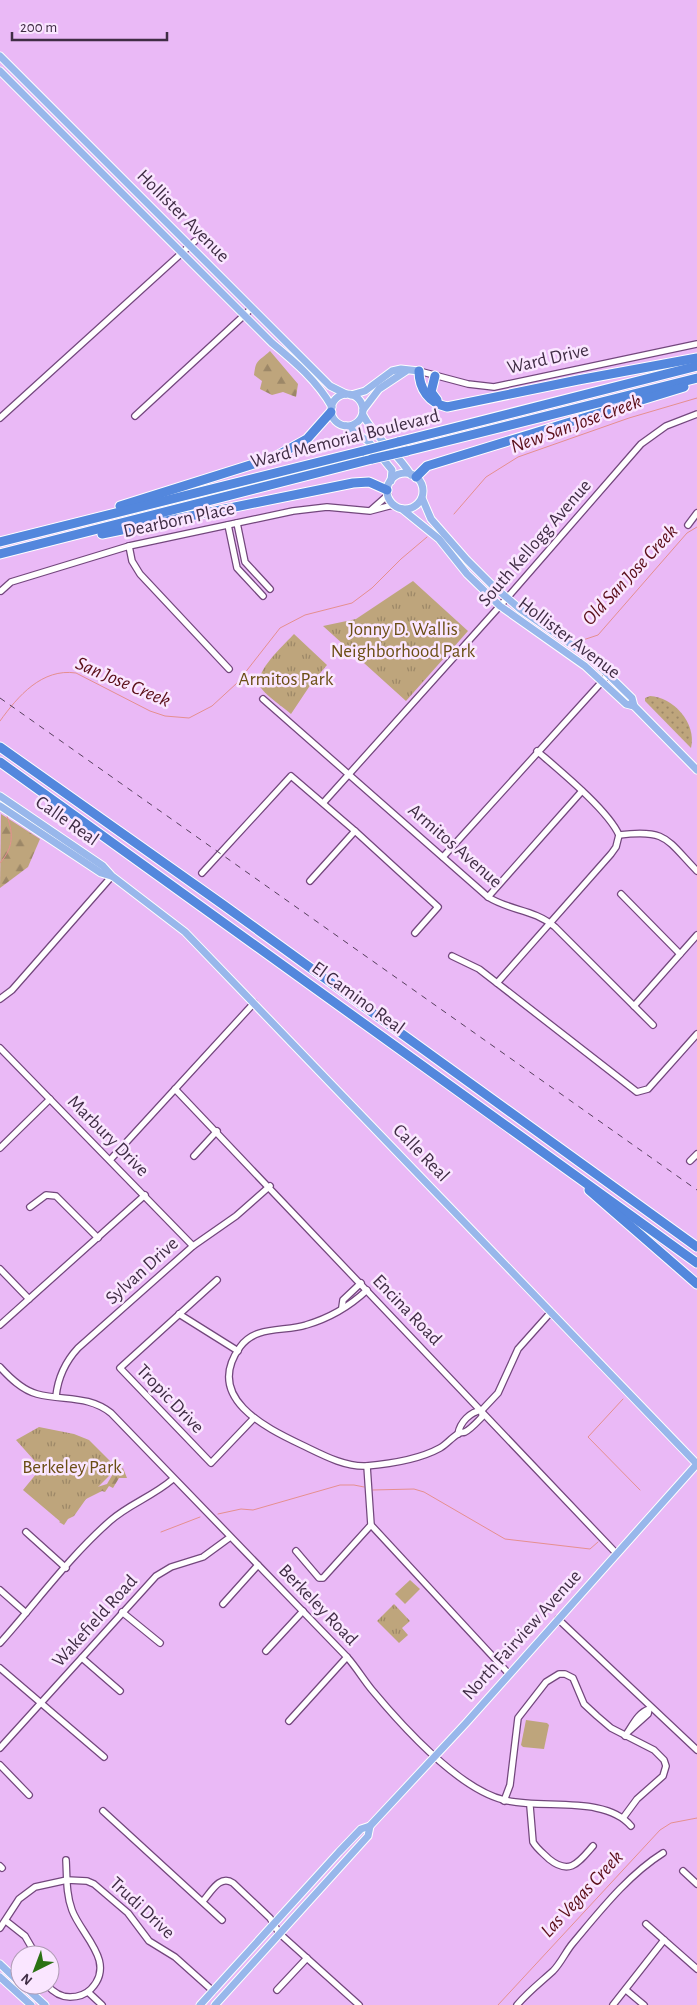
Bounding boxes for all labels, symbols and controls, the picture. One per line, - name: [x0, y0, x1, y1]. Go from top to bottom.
- scale bar: [12, 10, 168, 42]
- text: 200 m: [20, 20, 57, 35]
- street label: Hollister Avenue: [133, 166, 233, 266]
- street label: Ward Drive: [505, 340, 591, 378]
- water label: New San Jose Creek: [508, 391, 644, 457]
- street label: Ward Memorial Boulevard: [249, 406, 441, 472]
- street label: South Kellogg Avenue: [475, 476, 595, 610]
- street label: Dearborn Place: [122, 499, 236, 541]
- water label: Old San Jose Creek: [578, 521, 682, 629]
- street label: Hollister Avenue: [514, 594, 624, 682]
- park label: Jonny D. Wallis Neighborhood Park: [331, 620, 476, 661]
- water label: San Jose Creek: [73, 653, 173, 711]
- park label: Armitos Park: [239, 670, 334, 689]
- street label: Calle Real: [32, 793, 102, 849]
- street label: Armitos Avenue: [404, 800, 506, 892]
- street label: El Camino Real: [308, 958, 408, 1038]
- street label: Marbury Drive: [64, 1092, 152, 1180]
- street label: Calle Real: [389, 1120, 453, 1186]
- street label: Sylvan Drive: [102, 1234, 182, 1308]
- street label: Encina Road: [369, 1271, 445, 1349]
- street label: Tropic Drive: [133, 1361, 207, 1437]
- park label: Berkeley Park: [22, 1458, 122, 1477]
- street label: Berkeley Road: [275, 1561, 361, 1649]
- street label: North Fairview Avenue: [459, 1567, 585, 1703]
- street label: Wakefield Road: [49, 1571, 141, 1671]
- water label: Las Vegas Creek: [537, 1847, 627, 1941]
- street label: Trudi Drive: [106, 1873, 178, 1943]
- north arrow: [10, 1945, 60, 1995]
- text: N: [19, 1970, 35, 1987]

